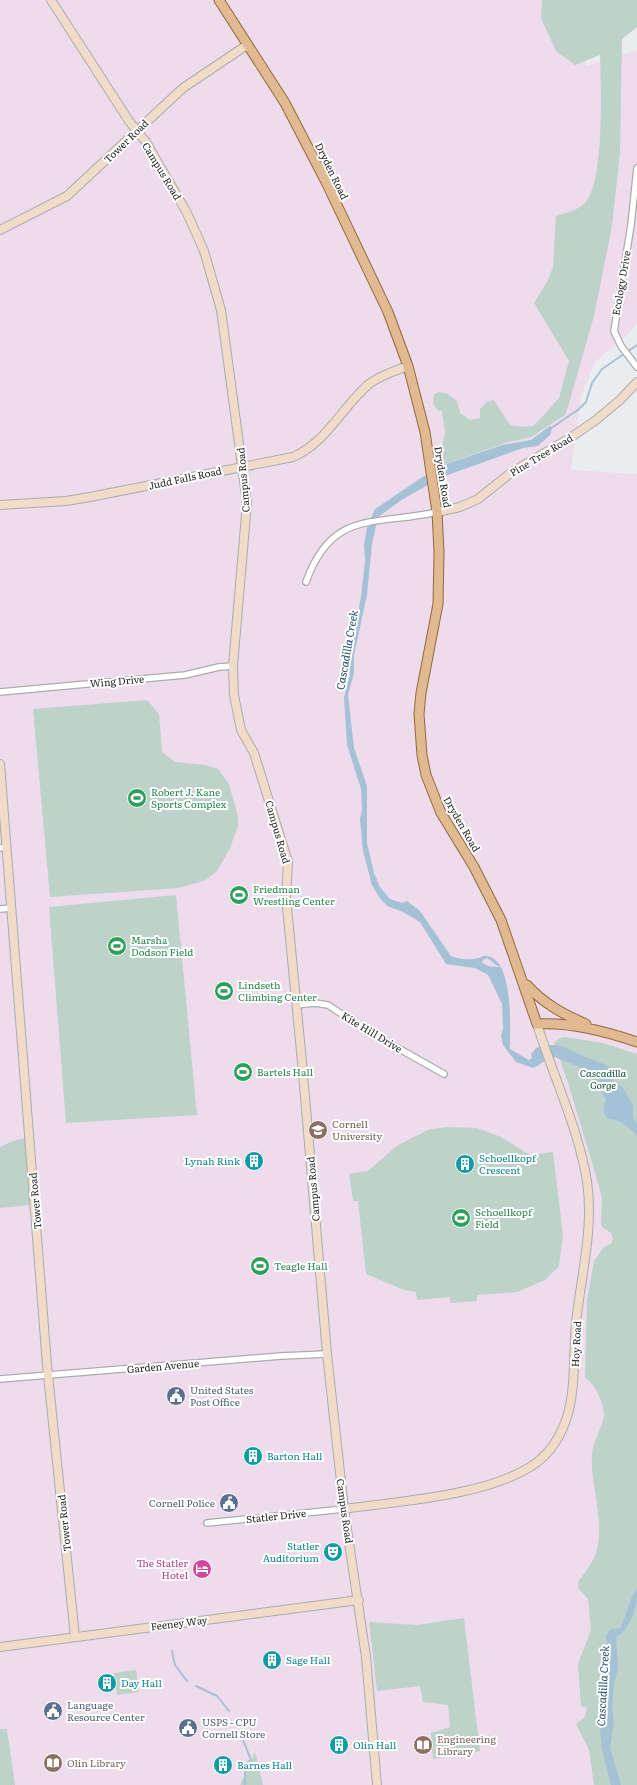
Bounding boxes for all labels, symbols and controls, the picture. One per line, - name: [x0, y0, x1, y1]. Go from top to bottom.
- street label: Tower Road: [100, 115, 151, 166]
- street label: Campus Road: [139, 139, 186, 202]
- street label: Dryden Road: [312, 140, 353, 202]
- street label: Ecology Drive: [607, 249, 634, 317]
- street label: Pine Tree Road: [506, 430, 575, 479]
- street label: Dryden Road: [431, 445, 456, 509]
- street label: Campus Road: [232, 447, 253, 513]
- street label: Judd Falls Road: [147, 462, 223, 493]
- water label: Cascadilla Creek: [331, 609, 361, 691]
- street label: Wing Drive: [89, 671, 145, 690]
- place label: Robert J. Kane Sports Complex: [151, 784, 227, 811]
- sports icon: Robert J. Kane Sports Complex: [126, 787, 148, 809]
- street label: Dryden Road: [440, 793, 484, 854]
- street label: Campus Road: [262, 799, 295, 865]
- place label: Friedman Wrestling Center: [253, 881, 335, 908]
- sports icon: Friedman Wrestling Center: [228, 884, 250, 906]
- place label: Marsha Dodson Field: [131, 932, 193, 959]
- sports icon: Marsha Dodson Field: [106, 935, 128, 957]
- place label: Lindseth Climbing Center: [238, 977, 317, 1004]
- sports icon: Lindseth Climbing Center: [213, 980, 235, 1002]
- street label: Kite Hill Drive: [339, 1008, 405, 1056]
- sports icon: Bartels Hall: [232, 1061, 254, 1083]
- place label: Bartels Hall: [257, 1064, 314, 1079]
- park label: Cascadilla Gorge: [580, 1065, 627, 1092]
- place label: Cornell University: [332, 1116, 383, 1143]
- school or university icon: Cornell University: [307, 1119, 329, 1141]
- building icon: Lynah Rink: [243, 1150, 265, 1172]
- place label: Schoellkopf Crescent: [479, 1150, 537, 1177]
- place label: Lynah Rink: [185, 1153, 241, 1168]
- building icon: Schoellkopf Crescent: [454, 1153, 476, 1175]
- street label: Campus Road: [302, 1156, 323, 1222]
- street label: Tower Road: [25, 1172, 44, 1230]
- place label: Schoellkopf Field: [475, 1204, 533, 1231]
- sports icon: Schoellkopf Field: [450, 1207, 472, 1229]
- sports icon: Teagle Hall: [249, 1255, 271, 1277]
- place label: Teagle Hall: [274, 1258, 328, 1273]
- street label: Hoy Road: [567, 1321, 584, 1367]
- street label: Garden Avenue: [126, 1355, 200, 1376]
- place label: United States Post Office: [190, 1382, 254, 1409]
- public building icon: United States Post Office: [165, 1385, 187, 1407]
- building icon: Barton Hall: [242, 1445, 264, 1467]
- place label: Barton Hall: [267, 1448, 323, 1463]
- street label: Campus Road: [334, 1478, 357, 1544]
- public building icon: Cornell Police: [218, 1492, 240, 1514]
- street label: Tower Road: [53, 1494, 74, 1552]
- place label: Cornell Police: [149, 1495, 215, 1510]
- street label: Statler Drive: [245, 1505, 307, 1526]
- place label: Statler Auditorium: [263, 1538, 319, 1565]
- theatre icon: Statler Auditorium: [322, 1541, 344, 1563]
- place label: The Statler Hotel: [137, 1555, 189, 1582]
- hotel icon: The Statler Hotel: [191, 1558, 213, 1580]
- street label: Feeney Way: [150, 1612, 208, 1633]
- water label: Cascadilla Creek: [592, 1645, 612, 1727]
- building icon: Sage Hall: [261, 1649, 283, 1671]
- place label: Sage Hall: [286, 1652, 331, 1667]
- building icon: Day Hall: [96, 1672, 118, 1694]
- place label: Day Hall: [121, 1675, 162, 1690]
- place label: Language Resource Center: [67, 1697, 145, 1724]
- public building icon: Language Resource Center: [42, 1700, 64, 1722]
- place label: USPS - CPU Cornell Store: [202, 1714, 265, 1741]
- public building icon: USPS - CPU Cornell Store: [177, 1717, 199, 1739]
- place label: Engineering Library: [437, 1731, 496, 1758]
- building icon: Olin Hall: [328, 1734, 350, 1756]
- library icon: Engineering Library: [412, 1734, 434, 1756]
- place label: Olin Hall: [353, 1737, 397, 1752]
- library icon: Olin Library: [42, 1752, 64, 1774]
- building icon: Barnes Hall: [212, 1754, 234, 1776]
- place label: Olin Library: [67, 1755, 126, 1770]
- place label: Barnes Hall: [237, 1757, 293, 1772]

